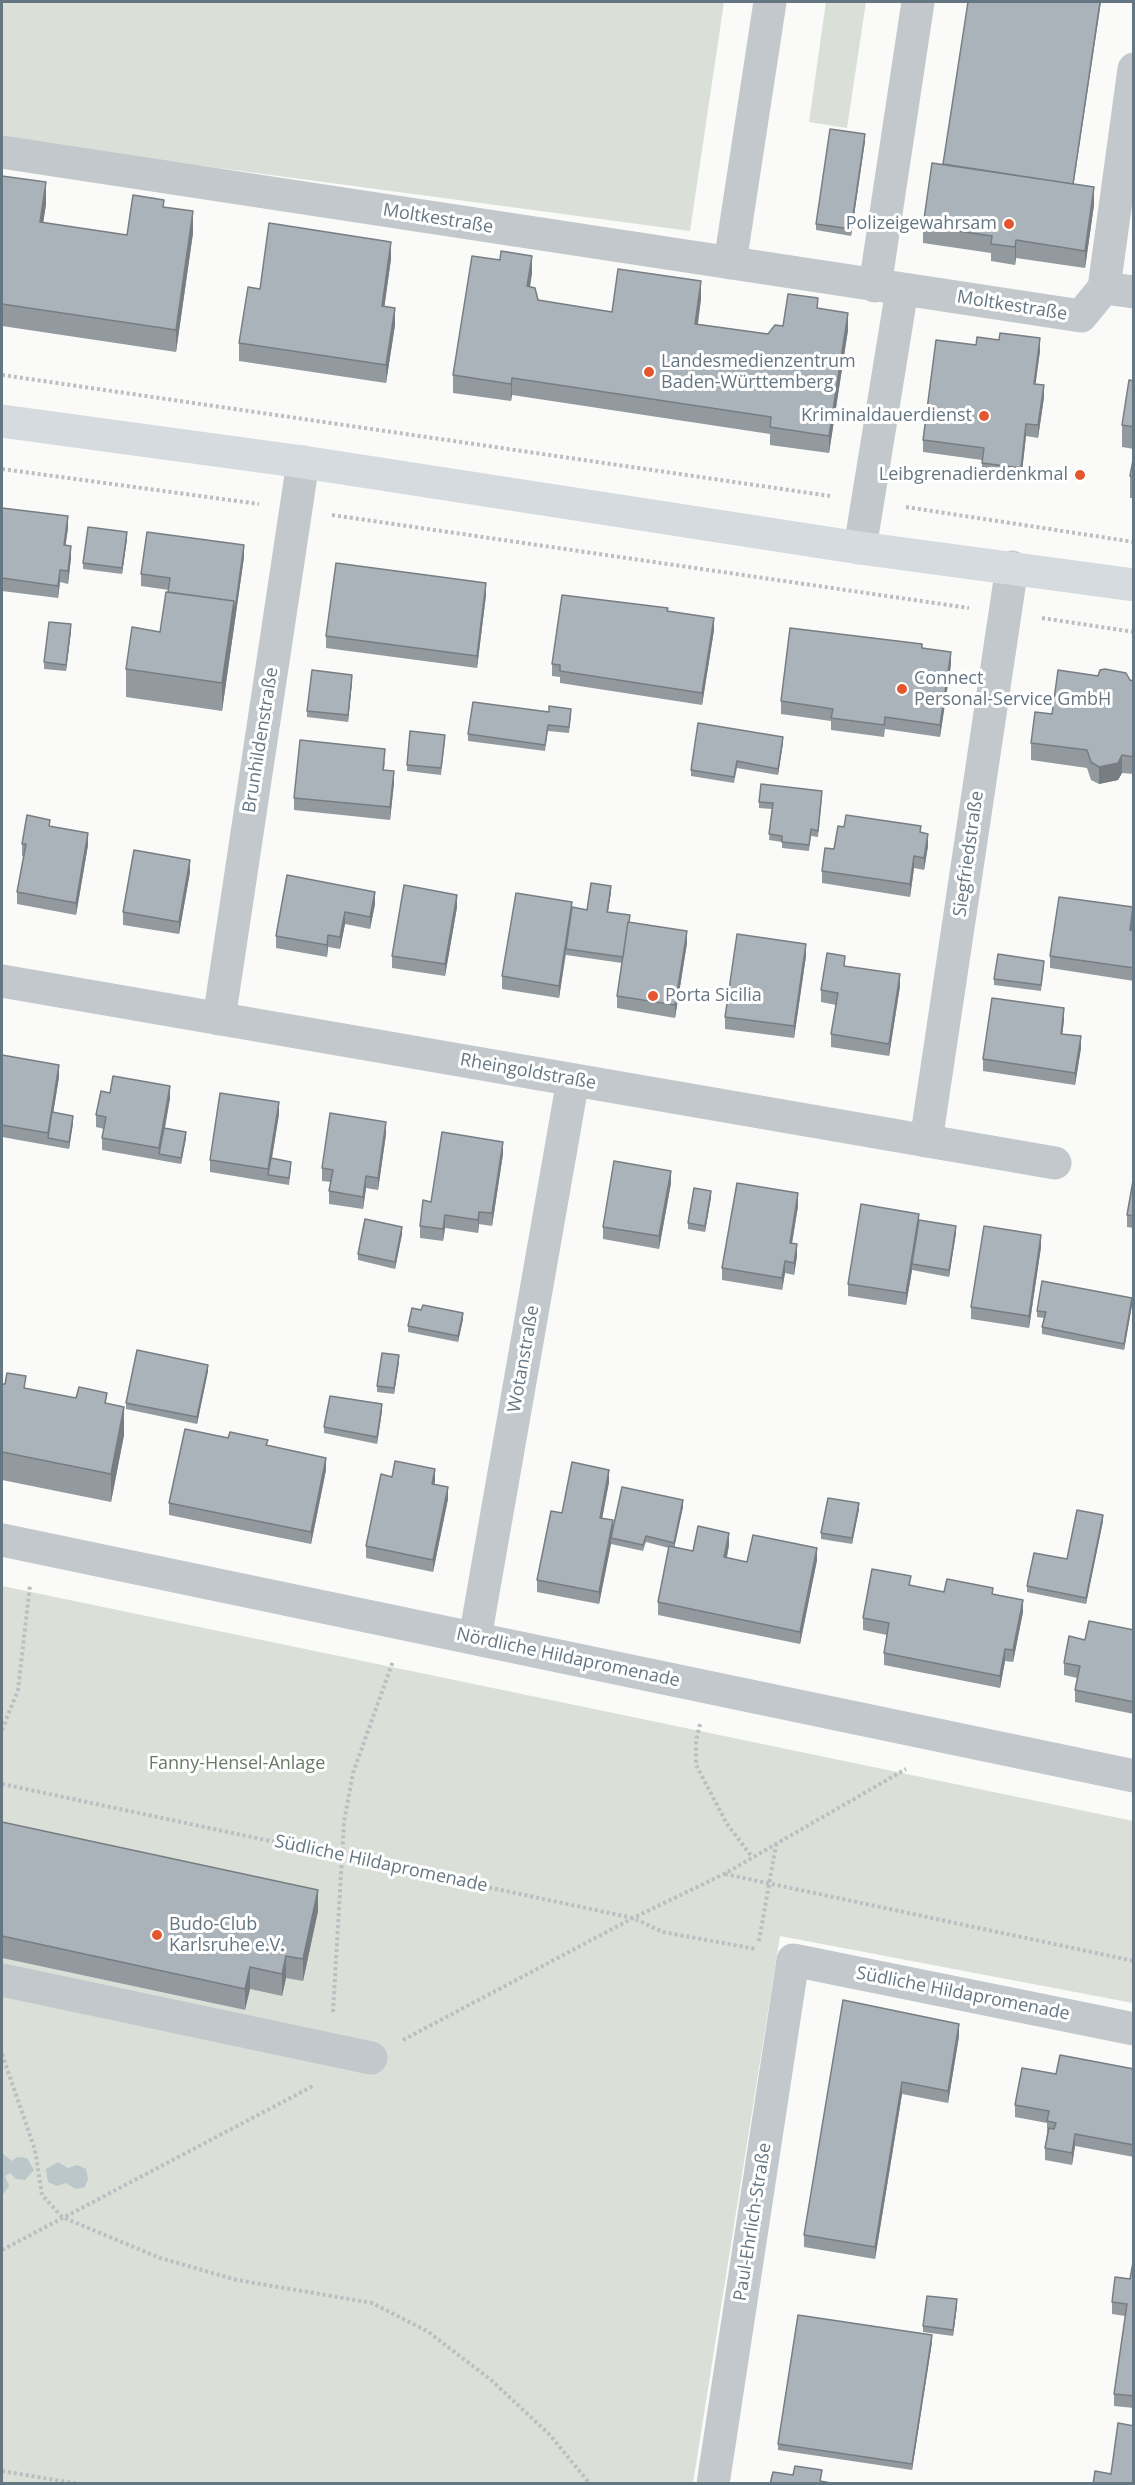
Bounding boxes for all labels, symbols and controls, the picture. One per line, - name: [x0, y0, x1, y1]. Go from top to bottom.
- street label: Moltkestraße: [381, 200, 495, 238]
- place label: Polizeigewahrsam: [846, 213, 997, 235]
- marker: Polizeigewahrsam: [1002, 217, 1016, 231]
- street label: Moltkestraße: [955, 287, 1069, 325]
- place label: Landesmedienzentrum Baden-Württemberg: [661, 351, 856, 394]
- marker: Landesmedienzentrum Baden-Württemberg: [642, 365, 656, 379]
- place label: Kriminaldauerdienst: [801, 405, 972, 427]
- marker: Kriminaldauerdienst: [977, 409, 991, 423]
- place label: Leibgrenadierdenkmal: [879, 464, 1068, 486]
- marker: Leibgrenadierdenkmal: [1073, 468, 1087, 482]
- street label: Brunhildenstraße: [239, 666, 283, 814]
- place label: Connect Personal-Service GmbH: [914, 668, 1111, 710]
- marker: Connect Personal-Service GmbH: [895, 682, 909, 696]
- street label: Siegfriedstraße: [949, 790, 989, 918]
- place label: Porta Sicilia: [665, 985, 762, 1007]
- marker: Porta Sicilia: [646, 989, 660, 1003]
- street label: Rheingoldstraße: [458, 1049, 598, 1095]
- street label: Wotanstraße: [504, 1304, 544, 1414]
- street label: Nördliche Hildapromenade: [454, 1624, 682, 1692]
- park label: Fanny-Hensel-Anlage: [149, 1753, 325, 1775]
- street label: Südliche Hildapromenade: [273, 1831, 489, 1897]
- place label: Budo-Club Karlsruhe e.V.: [169, 1914, 285, 1956]
- marker: Budo-Club Karlsruhe e.V.: [150, 1928, 164, 1942]
- street label: Südliche Hildapromenade: [854, 1963, 1072, 2025]
- street label: Paul-Ehrlich-Straße: [730, 2141, 776, 2303]

